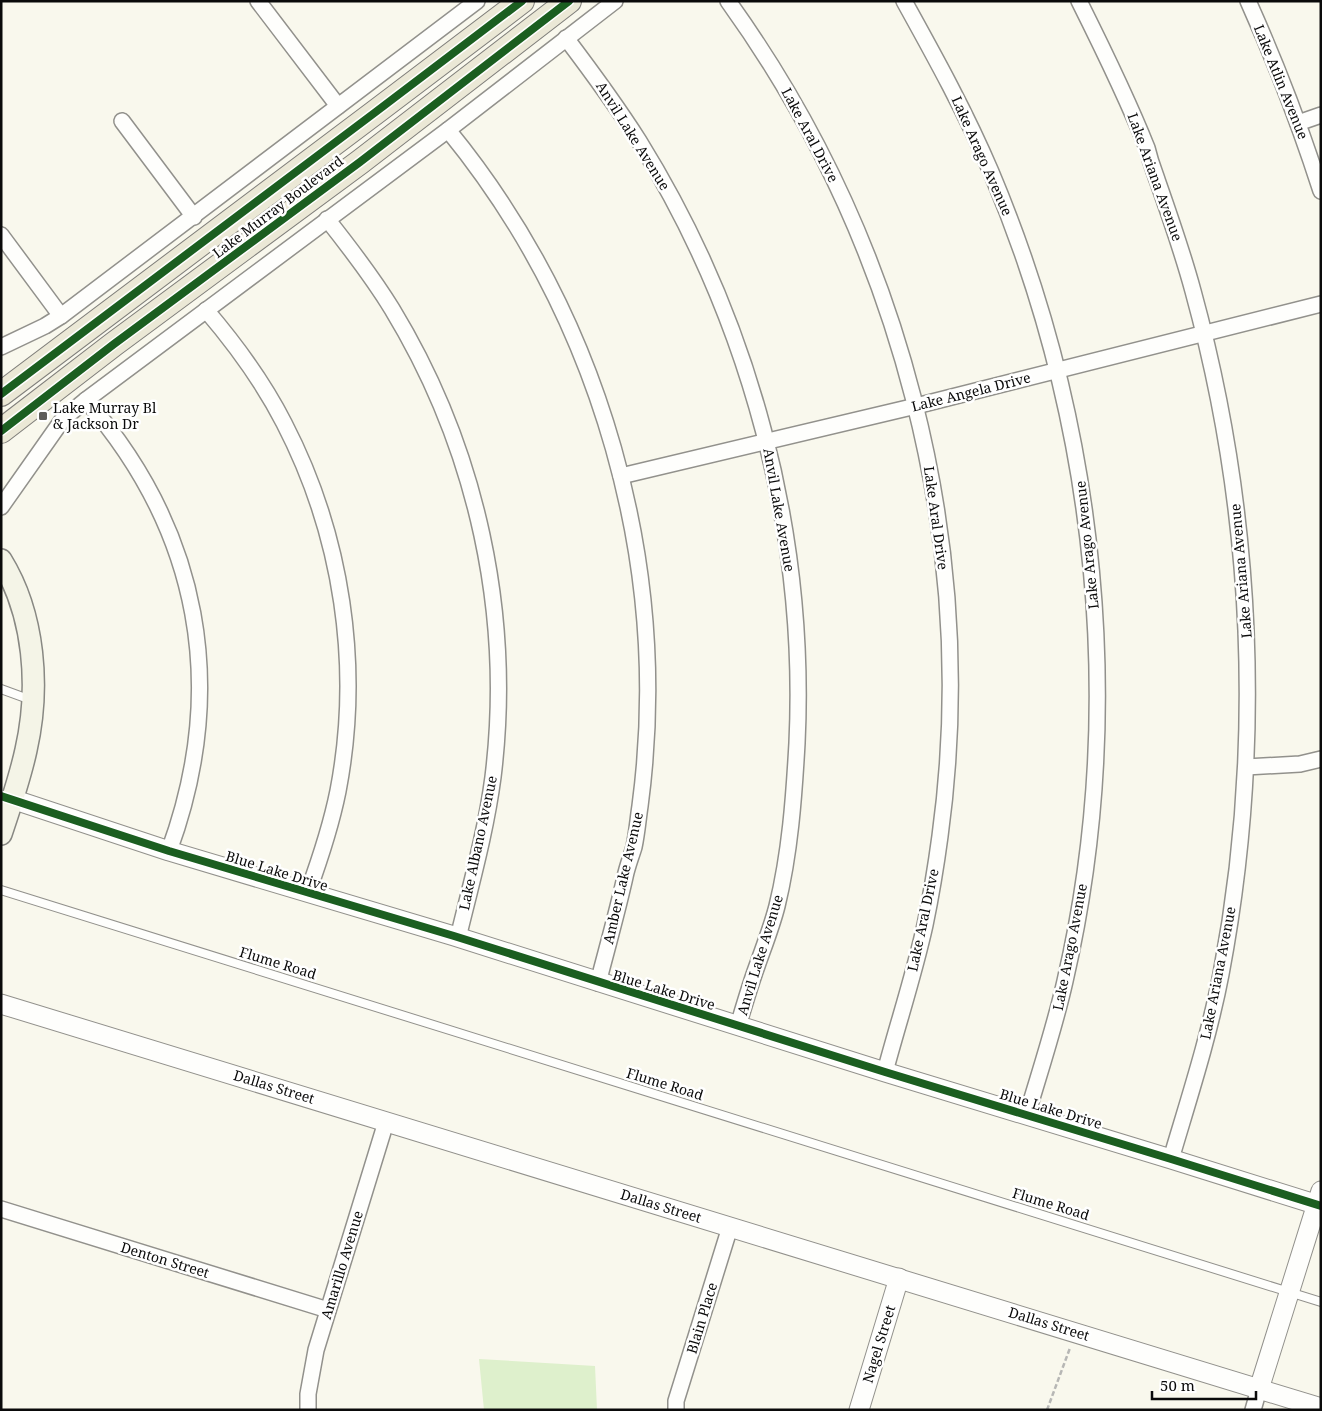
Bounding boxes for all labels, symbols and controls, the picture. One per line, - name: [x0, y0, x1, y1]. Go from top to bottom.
- street label: Lake Atlin Avenue: [1250, 22, 1313, 142]
- street label: Anvil Lake Avenue: [592, 78, 675, 194]
- street label: Lake Aral Drive: [778, 84, 843, 185]
- street label: Lake Arago Avenue: [948, 93, 1017, 219]
- street label: Lake Ariana Avenue: [1123, 110, 1187, 244]
- street label: Lake Murray Boulevard: [209, 151, 347, 262]
- street label: Lake Angela Drive: [909, 368, 1033, 416]
- place label: Lake Murray Bl & Jackson Dr: [53, 398, 157, 433]
- marker: Lake Murray Bl & Jackson Dr: [37, 410, 49, 422]
- street label: Anvil Lake Avenue: [759, 447, 800, 573]
- street label: Lake Aral Drive: [920, 465, 953, 571]
- street label: Lake Arago Avenue: [1070, 480, 1103, 610]
- street label: Lake Ariana Avenue: [1225, 503, 1256, 639]
- street label: Lake Albano Avenue: [454, 774, 501, 912]
- street label: Amber Lake Avenue: [598, 810, 647, 946]
- street label: Blue Lake Drive: [224, 846, 331, 895]
- street label: Lake Aral Drive: [902, 867, 943, 973]
- street label: Lake Arago Avenue: [1048, 882, 1091, 1012]
- street label: Anvil Lake Avenue: [732, 892, 787, 1017]
- street label: Lake Ariana Avenue: [1195, 905, 1240, 1041]
- street label: Flume Road: [237, 942, 319, 983]
- street label: Blue Lake Drive: [611, 965, 718, 1014]
- street label: Flume Road: [624, 1063, 706, 1104]
- street label: Dallas Street: [231, 1065, 317, 1108]
- street label: Blue Lake Drive: [998, 1084, 1105, 1133]
- street label: Flume Road: [1010, 1183, 1092, 1224]
- street label: Dallas Street: [618, 1184, 704, 1227]
- street label: Amarillo Avenue: [316, 1208, 367, 1321]
- street label: Denton Street: [119, 1237, 212, 1282]
- street label: Blain Place: [682, 1280, 721, 1356]
- street label: Nagel Street: [858, 1302, 899, 1385]
- street label: Dallas Street: [1006, 1302, 1092, 1345]
- scale bar: [1152, 1368, 1256, 1400]
- text: 50 m: [1160, 1375, 1195, 1395]

